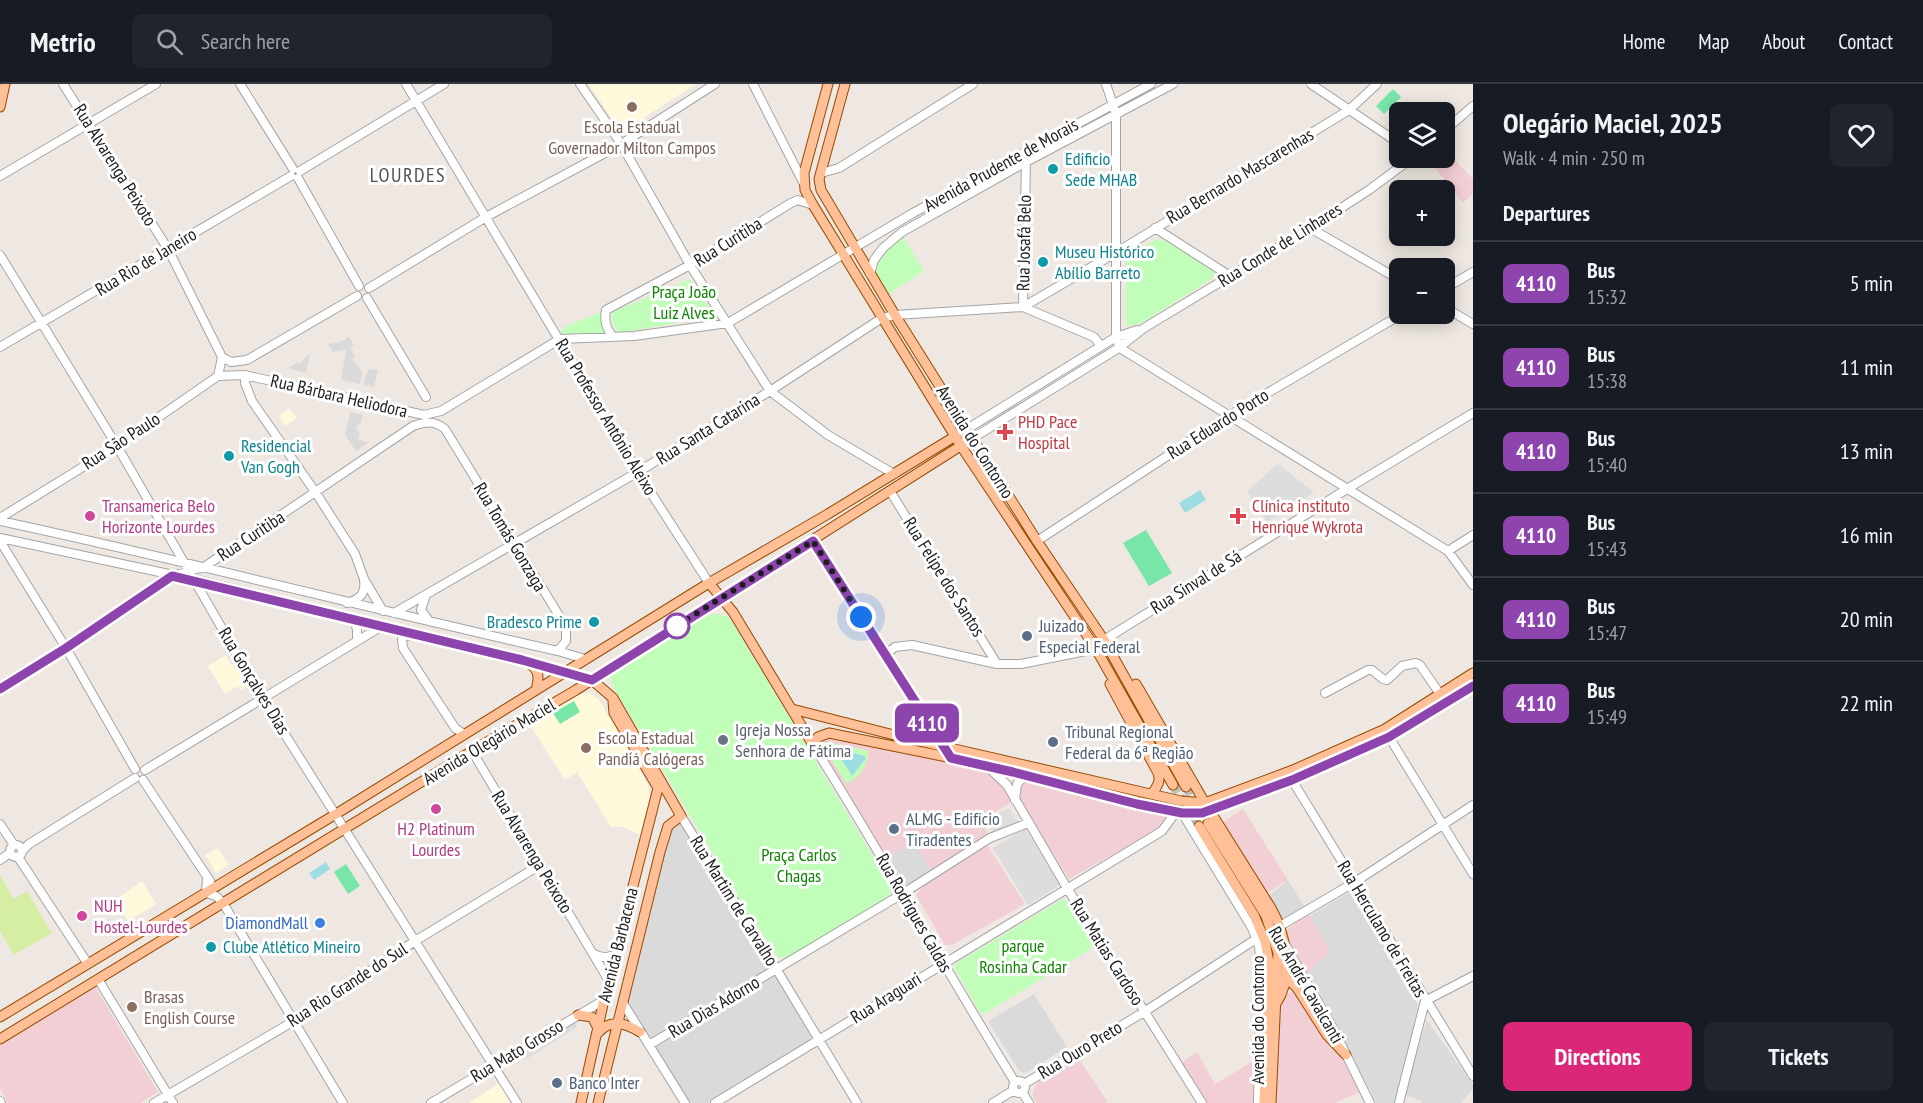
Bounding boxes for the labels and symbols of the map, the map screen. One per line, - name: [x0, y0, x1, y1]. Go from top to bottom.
- street label: Rua Alvarenga Peixoto: [69, 100, 162, 230]
- marker: Escola Estadual Governador Milton Campos: [625, 100, 639, 114]
- street label: Avenida Prudente de Morais: [920, 113, 1082, 217]
- place label: Escola Estadual Governador Milton Campos: [548, 115, 716, 159]
- street label: Rua Bernardo Mascarenhas: [1162, 123, 1317, 229]
- place label: Edificio Sede MHAB: [1065, 147, 1137, 191]
- district label: LOURDES: [370, 162, 446, 188]
- marker: Edificio Sede MHAB: [1046, 162, 1060, 176]
- street label: Rua Josafá Belo: [1011, 194, 1036, 291]
- street label: Rua Conde de Linhares: [1214, 197, 1346, 292]
- street label: Rua Curitiba: [689, 212, 766, 271]
- street label: Rua Rio de Janeiro: [91, 222, 201, 301]
- place label: Museu Histórico Abílio Barreto: [1055, 240, 1155, 284]
- marker: Museu Histórico Abílio Barreto: [1036, 255, 1050, 269]
- park label: Praça João Luiz Alves: [652, 280, 716, 324]
- street label: Rua Professor Antônio Aleixo: [551, 334, 662, 499]
- street label: Rua Bárbara Heliodora: [268, 369, 410, 422]
- street label: Avenida do Contorno: [931, 381, 1019, 503]
- street label: Rua Eduardo Porto: [1163, 383, 1273, 464]
- street label: Rua Santa Catarina: [652, 388, 764, 469]
- street label: Rua São Paulo: [77, 407, 164, 474]
- place label: PHD Pace Hospital: [1018, 410, 1077, 454]
- marker: PHD Pace Hospital: [996, 423, 1014, 441]
- place label: Residencial Van Gogh: [240, 434, 312, 478]
- marker: Residencial Van Gogh: [222, 449, 236, 463]
- street label: Rua Tomás Gonzaga: [469, 478, 552, 595]
- place label: Transamerica Belo Horizonte Lourdes: [102, 494, 215, 538]
- place label: Clínica instituto Henrique Wykrota: [1252, 494, 1363, 538]
- street label: Rua Curitiba: [213, 505, 289, 566]
- marker: Clínica instituto Henrique Wykrota: [1229, 507, 1247, 525]
- marker: Transamerica Belo Horizonte Lourdes: [83, 509, 97, 523]
- street label: Rua Felipe dos Santos: [899, 513, 990, 641]
- street label: Rua Sinval de Sá: [1146, 544, 1246, 619]
- your location: [846, 602, 876, 632]
- place label: Bradesco Prime: [487, 610, 582, 633]
- unlabelled marker: [664, 613, 690, 639]
- place label: Juizado Especial Federal: [1038, 614, 1141, 658]
- marker: Bradesco Prime: [587, 615, 601, 629]
- street label: Rua Gonçalves Dias: [213, 623, 295, 738]
- marker: Juizado Especial Federal: [1020, 629, 1034, 643]
- street label: Avenida Olegário Maciel: [418, 693, 560, 790]
- line badge: 4110: [885, 704, 969, 742]
- place label: Igreja Nossa Senhora de Fátima: [735, 718, 851, 762]
- place label: Tribunal Regional Federal da 6ª Região: [1065, 720, 1194, 764]
- place label: Escola Estadual Pandiá Calógeras: [598, 726, 704, 770]
- marker: Igreja Nossa Senhora de Fátima: [716, 733, 730, 747]
- marker: Tribunal Regional Federal da 6ª Região: [1046, 735, 1060, 749]
- marker: Escola Estadual Pandiá Calógeras: [579, 741, 593, 755]
- street label: Rua Alvarenga Peixoto: [487, 786, 578, 918]
- marker: H2 Platinum Lourdes: [429, 802, 443, 816]
- place label: ALMG - Edifício Tiradentes: [906, 807, 1000, 851]
- place label: H2 Platinum Lourdes: [397, 817, 475, 861]
- marker: ALMG - Edifício Tiradentes: [887, 822, 901, 836]
- street label: Rua Martim de Carvalho: [685, 831, 784, 970]
- park label: Praça Carlos Chagas: [761, 843, 837, 887]
- street label: Rua Rodrigues Caldas: [871, 849, 958, 976]
- street label: Rua Herculano de Freitas: [1333, 856, 1432, 1001]
- street label: Avenida Barbacena: [592, 885, 643, 1005]
- place label: NUH Hostel-Lourdes: [94, 894, 188, 938]
- street label: Rua Matias Cardoso: [1065, 894, 1150, 1010]
- marker: NUH Hostel-Lourdes: [75, 909, 89, 923]
- place label: DiamondMall: [225, 911, 309, 934]
- marker: DiamondMall: [313, 916, 327, 930]
- street label: Rua André Cavalcanti: [1264, 922, 1349, 1047]
- park label: parque Rosinha Cadar: [979, 934, 1067, 978]
- place label: Clube Atlético Mineiro: [223, 935, 361, 958]
- street label: Rua Rio Grande do Sul: [282, 937, 412, 1032]
- marker: Clube Atlético Mineiro: [204, 940, 218, 954]
- street label: Avenida do Contorno: [1246, 955, 1269, 1085]
- street label: Rua Araguari: [846, 967, 925, 1028]
- street label: Rua Dias Adorno: [664, 970, 764, 1043]
- place label: Brasas English Course: [144, 985, 235, 1029]
- marker: Brasas English Course: [125, 1000, 139, 1014]
- street label: Rua Mato Grosso: [466, 1014, 567, 1087]
- street label: Rua Ouro Preto: [1033, 1015, 1126, 1084]
- place label: Banco Inter: [569, 1071, 640, 1094]
- marker: Banco Inter: [550, 1076, 564, 1090]

